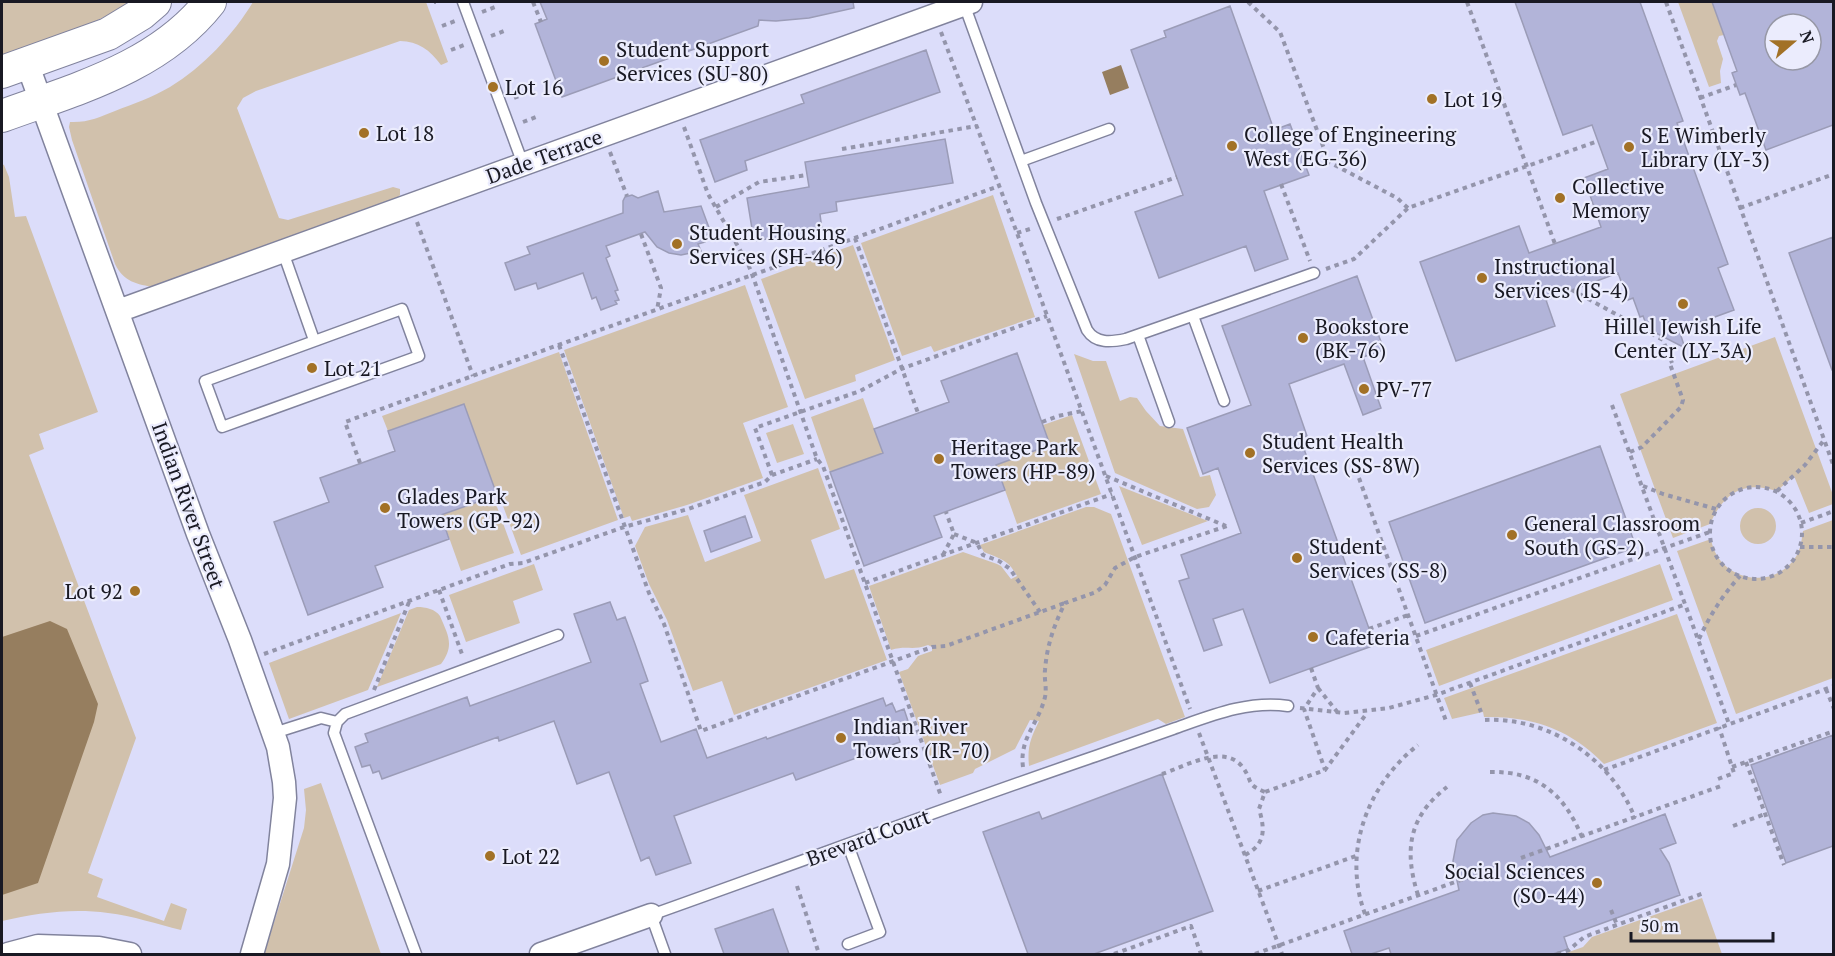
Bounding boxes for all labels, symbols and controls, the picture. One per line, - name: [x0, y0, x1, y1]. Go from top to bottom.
- north arrow: [1763, 12, 1823, 72]
- text: N: [1795, 27, 1820, 46]
- place label: Student Support Services (SU-80): [616, 35, 769, 87]
- marker: Student Support Services (SU-80): [597, 54, 611, 68]
- place label: Lot 16: [505, 73, 563, 101]
- marker: Lot 16: [486, 80, 500, 94]
- place label: Lot 19: [1444, 85, 1502, 113]
- marker: Lot 19: [1425, 92, 1439, 106]
- place label: Lot 18: [376, 119, 434, 147]
- place label: College of Engineering West (EG-36): [1244, 120, 1457, 172]
- place label: S E Wimberly Library (LY-3): [1641, 121, 1770, 173]
- street label: Dade Terrace: [482, 122, 606, 190]
- marker: Lot 18: [357, 126, 371, 140]
- marker: College of Engineering West (EG-36): [1225, 139, 1239, 153]
- marker: S E Wimberly Library (LY-3): [1622, 140, 1636, 154]
- place label: Collective Memory: [1572, 172, 1665, 224]
- marker: Collective Memory: [1553, 191, 1567, 205]
- place label: Student Housing Services (SH-46): [689, 218, 847, 270]
- marker: Student Housing Services (SH-46): [670, 237, 684, 251]
- place label: Instructional Services (IS-4): [1494, 252, 1629, 304]
- marker: Instructional Services (IS-4): [1475, 271, 1489, 285]
- marker: Hillel Jewish Life Center (LY-3A): [1676, 297, 1690, 311]
- place label: Bookstore (BK-76): [1315, 312, 1409, 364]
- place label: Hillel Jewish Life Center (LY-3A): [1604, 312, 1762, 364]
- marker: Bookstore (BK-76): [1296, 331, 1310, 345]
- place label: Lot 21: [324, 354, 382, 382]
- marker: Lot 21: [305, 361, 319, 375]
- place label: PV-77: [1376, 375, 1433, 403]
- marker: PV-77: [1357, 382, 1371, 396]
- street label: Indian River Street: [146, 418, 232, 593]
- place label: Student Health Services (SS-8W): [1262, 427, 1420, 479]
- place label: Heritage Park Towers (HP-89): [951, 433, 1095, 485]
- marker: Student Health Services (SS-8W): [1243, 446, 1257, 460]
- marker: Heritage Park Towers (HP-89): [932, 452, 946, 466]
- place label: Glades Park Towers (GP-92): [397, 482, 541, 534]
- marker: Glades Park Towers (GP-92): [378, 501, 392, 515]
- place label: General Classroom South (GS-2): [1524, 509, 1700, 561]
- marker: General Classroom South (GS-2): [1505, 528, 1519, 542]
- place label: Student Services (SS-8): [1309, 532, 1447, 584]
- marker: Student Services (SS-8): [1290, 551, 1304, 565]
- place label: Lot 92: [65, 577, 123, 605]
- marker: Lot 92: [128, 584, 142, 598]
- place label: Cafeteria: [1325, 623, 1410, 651]
- marker: Cafeteria: [1306, 630, 1320, 644]
- place label: Indian River Towers (IR-70): [853, 712, 990, 764]
- marker: Indian River Towers (IR-70): [834, 731, 848, 745]
- street label: Brevard Court: [802, 802, 934, 872]
- place label: Lot 22: [502, 842, 560, 870]
- marker: Lot 22: [483, 849, 497, 863]
- place label: Social Sciences (SO-44): [1445, 857, 1585, 909]
- marker: Social Sciences (SO-44): [1590, 876, 1604, 890]
- scale bar: [1631, 905, 1774, 943]
- text: 50 m: [1640, 913, 1680, 937]

